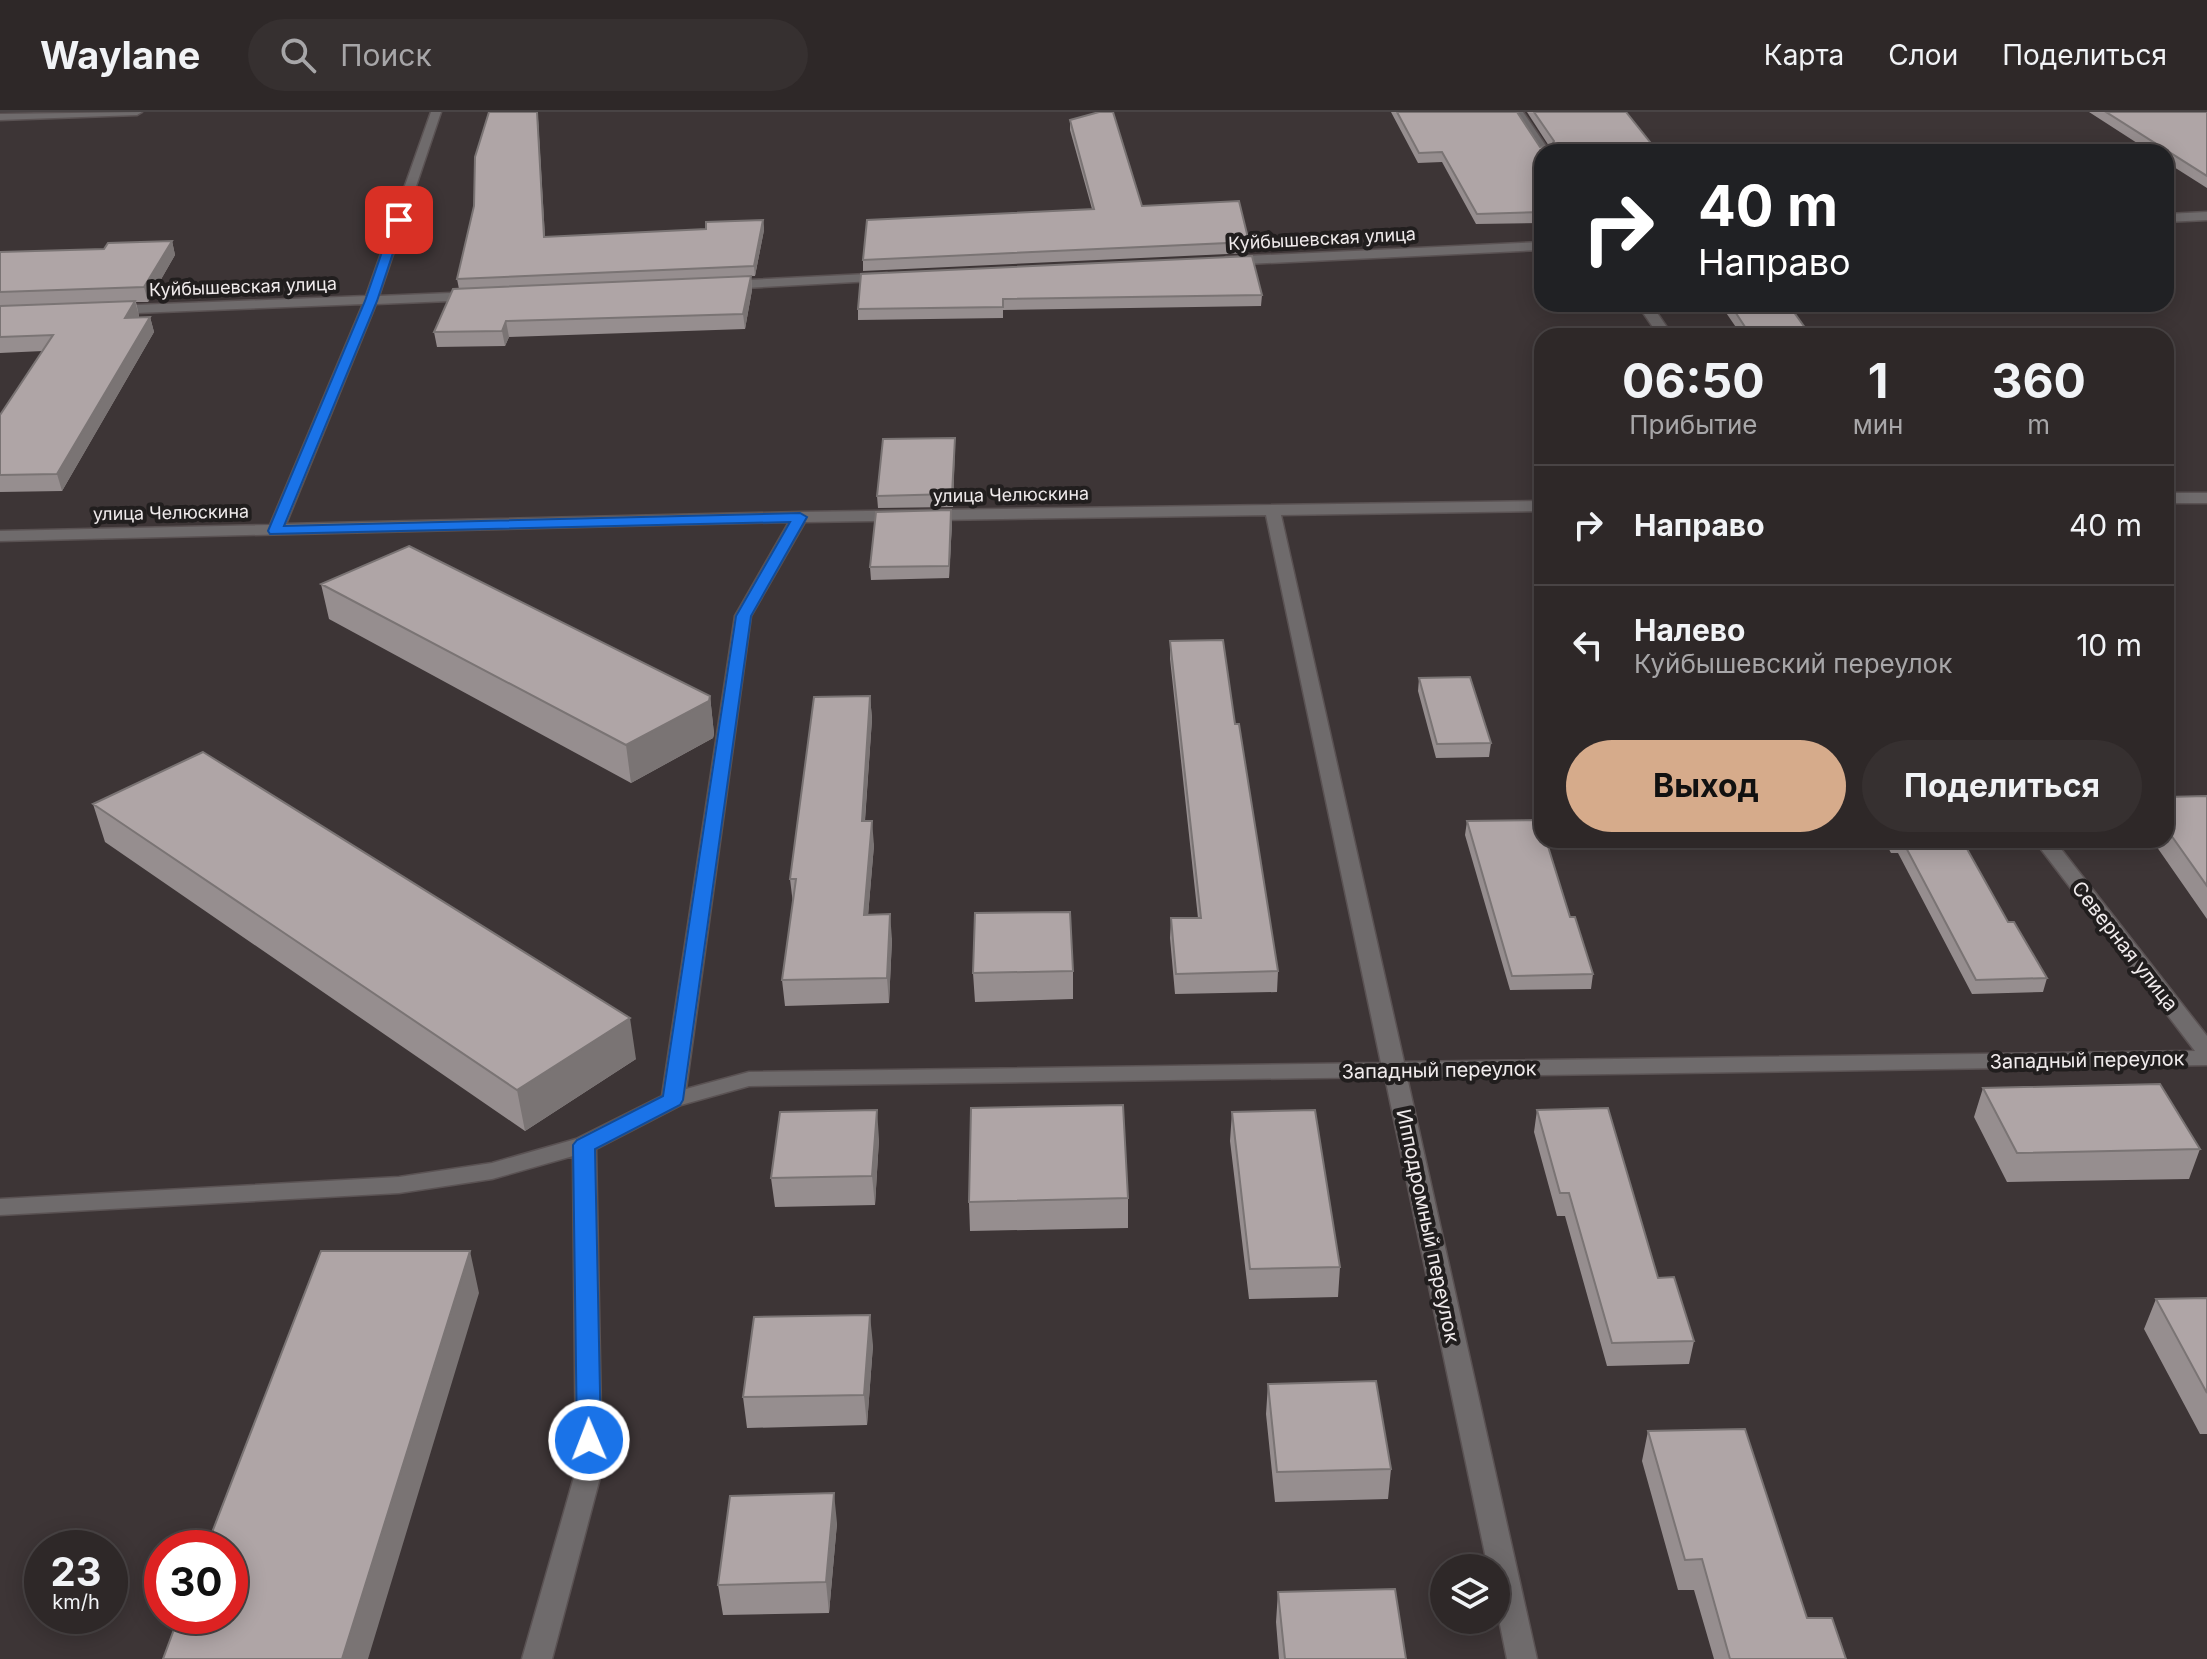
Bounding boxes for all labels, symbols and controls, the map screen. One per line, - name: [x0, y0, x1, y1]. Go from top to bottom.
- search box: [248, 19, 808, 91]
- text: Waylane: [40, 32, 200, 78]
- icon: search: [276, 33, 320, 77]
- text: Поиск: [340, 37, 432, 73]
- text: Карта: [1764, 38, 1844, 72]
- text: Слои: [1888, 38, 1958, 72]
- text: Поделиться: [2002, 38, 2167, 72]
- text: 40 m: [1698, 172, 1838, 240]
- icon: right: [1566, 176, 1670, 280]
- pin: [365, 186, 433, 254]
- icon: arrive: [377, 198, 421, 242]
- street label: Куйбышевская улица: [1228, 223, 1416, 254]
- text: Направо: [1698, 240, 1851, 284]
- street label: Куйбышевская улица: [149, 273, 337, 300]
- text: 06:50: [1622, 351, 1765, 410]
- text: 1: [1868, 351, 1888, 410]
- text: 360: [1991, 351, 2086, 410]
- text: Прибытие: [1629, 409, 1757, 440]
- text: мин: [1853, 409, 1903, 440]
- text: m: [2027, 409, 2050, 440]
- street label: улица Челюскина: [933, 483, 1089, 506]
- street label: улица Челюскина: [93, 501, 249, 524]
- icon: right: [1566, 503, 1610, 547]
- text: Направо: [1634, 507, 1765, 543]
- text: 40 m: [2069, 507, 2142, 543]
- text: Налево: [1634, 612, 1746, 648]
- icon: left: [1566, 623, 1610, 667]
- text: 10 m: [2076, 627, 2142, 663]
- text: Куйбышевский переулок: [1634, 648, 1952, 679]
- button: Выход: [1566, 740, 1846, 832]
- button: Поделиться: [1862, 740, 2142, 832]
- street label: Северная улица: [2067, 876, 2183, 1016]
- street label: Западный переулок: [1989, 1046, 2185, 1074]
- street label: Западный переулок: [1341, 1056, 1537, 1084]
- street label: Ипподромный переулок: [1391, 1107, 1465, 1345]
- position arrow: [547, 1398, 631, 1482]
- speed limit sign: 30: [144, 1530, 248, 1634]
- text: 23: [50, 1547, 102, 1596]
- map controls: [1430, 1554, 1510, 1634]
- button: layers: [1430, 1554, 1510, 1634]
- text: km/h: [52, 1590, 100, 1614]

